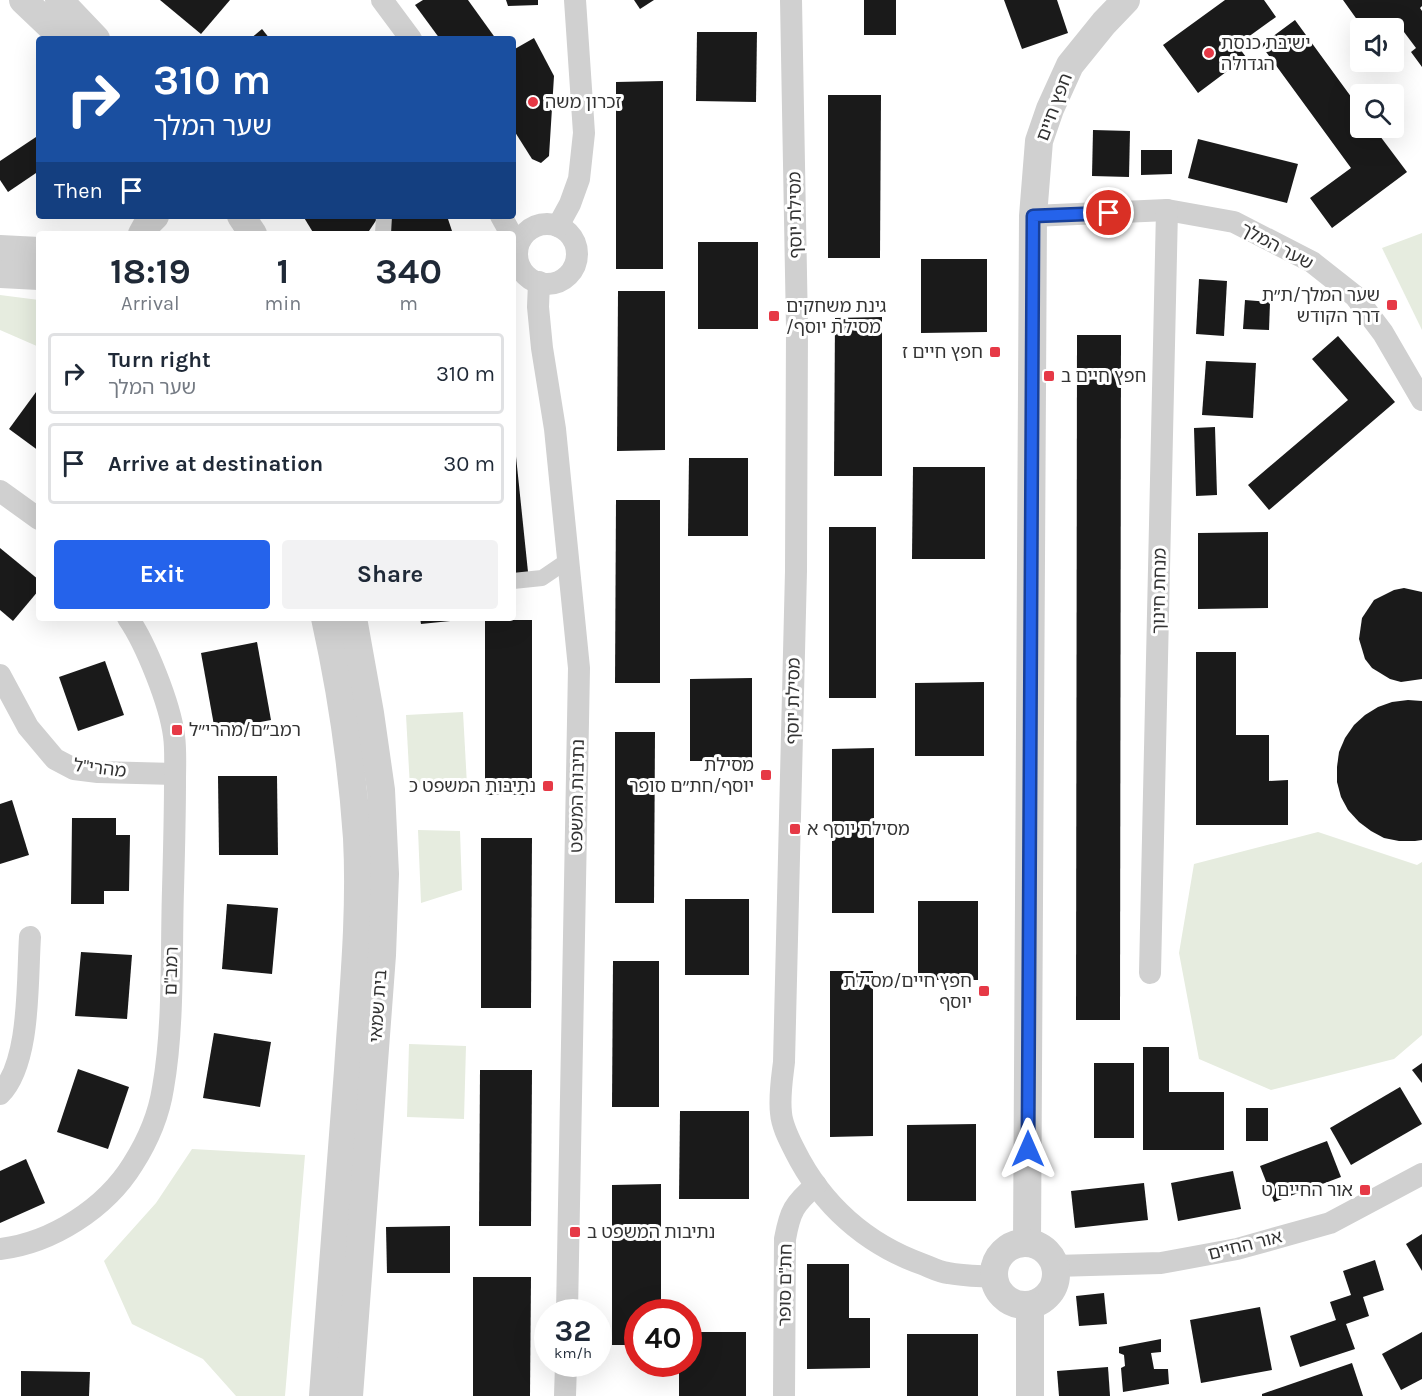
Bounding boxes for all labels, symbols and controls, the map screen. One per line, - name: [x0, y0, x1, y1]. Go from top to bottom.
- map controls: [1350, 18, 1404, 138]
- button: sound: [1350, 18, 1404, 72]
- place label: ישיבת כנסת הגדולה: [1221, 32, 1311, 75]
- marker: ישיבת כנסת הגדולה: [1202, 46, 1216, 60]
- text: 310 m: [153, 55, 271, 105]
- icon: right: [54, 60, 132, 138]
- street label: חפץ חיים: [1031, 70, 1077, 144]
- button: search: [1350, 84, 1404, 138]
- place label: זכרון משה: [545, 91, 622, 113]
- marker: זכרון משה: [526, 95, 540, 109]
- text: שער המלך: [153, 110, 272, 142]
- street label: מסילת יוסף: [783, 171, 807, 259]
- icon: arrive: [115, 174, 148, 207]
- text: Then: [54, 178, 103, 204]
- pin: [1083, 187, 1134, 238]
- icon: arrive: [1092, 196, 1125, 229]
- street label: שער המלך: [1237, 218, 1317, 274]
- text: 18:19: [110, 250, 191, 292]
- text: 1: [277, 250, 289, 292]
- text: 340: [375, 250, 442, 292]
- place label: שער המלך/ת״ת דרך הקודש: [1262, 284, 1380, 327]
- text: Arrival: [121, 292, 180, 315]
- text: min: [265, 292, 301, 315]
- text: m: [399, 292, 418, 315]
- place label: גינת משחקים /מסילת יוסף: [786, 295, 886, 338]
- marker: שער המלך/ת״ת דרך הקודש: [1385, 298, 1399, 312]
- marker: גינת משחקים /מסילת יוסף: [767, 309, 781, 323]
- place label: חפץ חיים ז: [902, 341, 983, 363]
- marker: חפץ חיים ז: [988, 345, 1002, 359]
- text: Turn right: [108, 347, 211, 373]
- icon: right: [57, 357, 90, 390]
- text: 310 m: [436, 361, 495, 387]
- place label: חפץ חיים ב: [1061, 365, 1146, 387]
- marker: חפץ חיים ב: [1042, 369, 1056, 383]
- text: שער המלך: [108, 376, 196, 399]
- icon: arrive: [57, 447, 90, 480]
- text: Arrive at destination: [108, 451, 323, 477]
- text: 30 m: [443, 451, 495, 477]
- button: Exit: [54, 540, 270, 609]
- button: Share: [282, 540, 498, 609]
- street label: מנחת חינוך: [1147, 547, 1171, 634]
- street label: מסילת יוסף: [781, 657, 805, 745]
- place label: רמב״ם/מהרי״ל: [189, 719, 301, 741]
- marker: רמב״ם/מהרי״ל: [170, 723, 184, 737]
- street label: נתיבות המשפט: [565, 739, 589, 853]
- street label: מהרי"ל: [72, 754, 128, 782]
- place label: מסילת יוסף/חת״ם סופר: [629, 754, 754, 797]
- marker: מסילת יוסף/חת״ם סופר: [759, 768, 773, 782]
- place label: נתיבות המשפט כ: [409, 775, 536, 797]
- marker: נתיבות המשפט כ: [541, 779, 555, 793]
- place label: מסילת יוסף א: [807, 818, 910, 840]
- marker: מסילת יוסף א: [788, 822, 802, 836]
- street label: רמב"ם: [159, 946, 183, 996]
- street label: בית שמאי: [364, 969, 392, 1043]
- place label: חפץ חיים/מסילת יוסף: [843, 970, 972, 1013]
- marker: חפץ חיים/מסילת יוסף: [977, 984, 991, 998]
- position arrow: [996, 1117, 1060, 1181]
- place label: אור החיים ט: [1261, 1179, 1353, 1201]
- marker: אור החיים ט: [1358, 1183, 1372, 1197]
- place label: נתיבות המשפט ב: [587, 1221, 715, 1243]
- marker: נתיבות המשפט ב: [568, 1225, 582, 1239]
- street label: אור החיים: [1206, 1225, 1284, 1265]
- street label: חת"ם סופר: [773, 1243, 797, 1327]
- speed limit sign: 40: [624, 1299, 702, 1377]
- text: 32: [555, 1313, 591, 1349]
- text: km/h: [554, 1344, 592, 1362]

